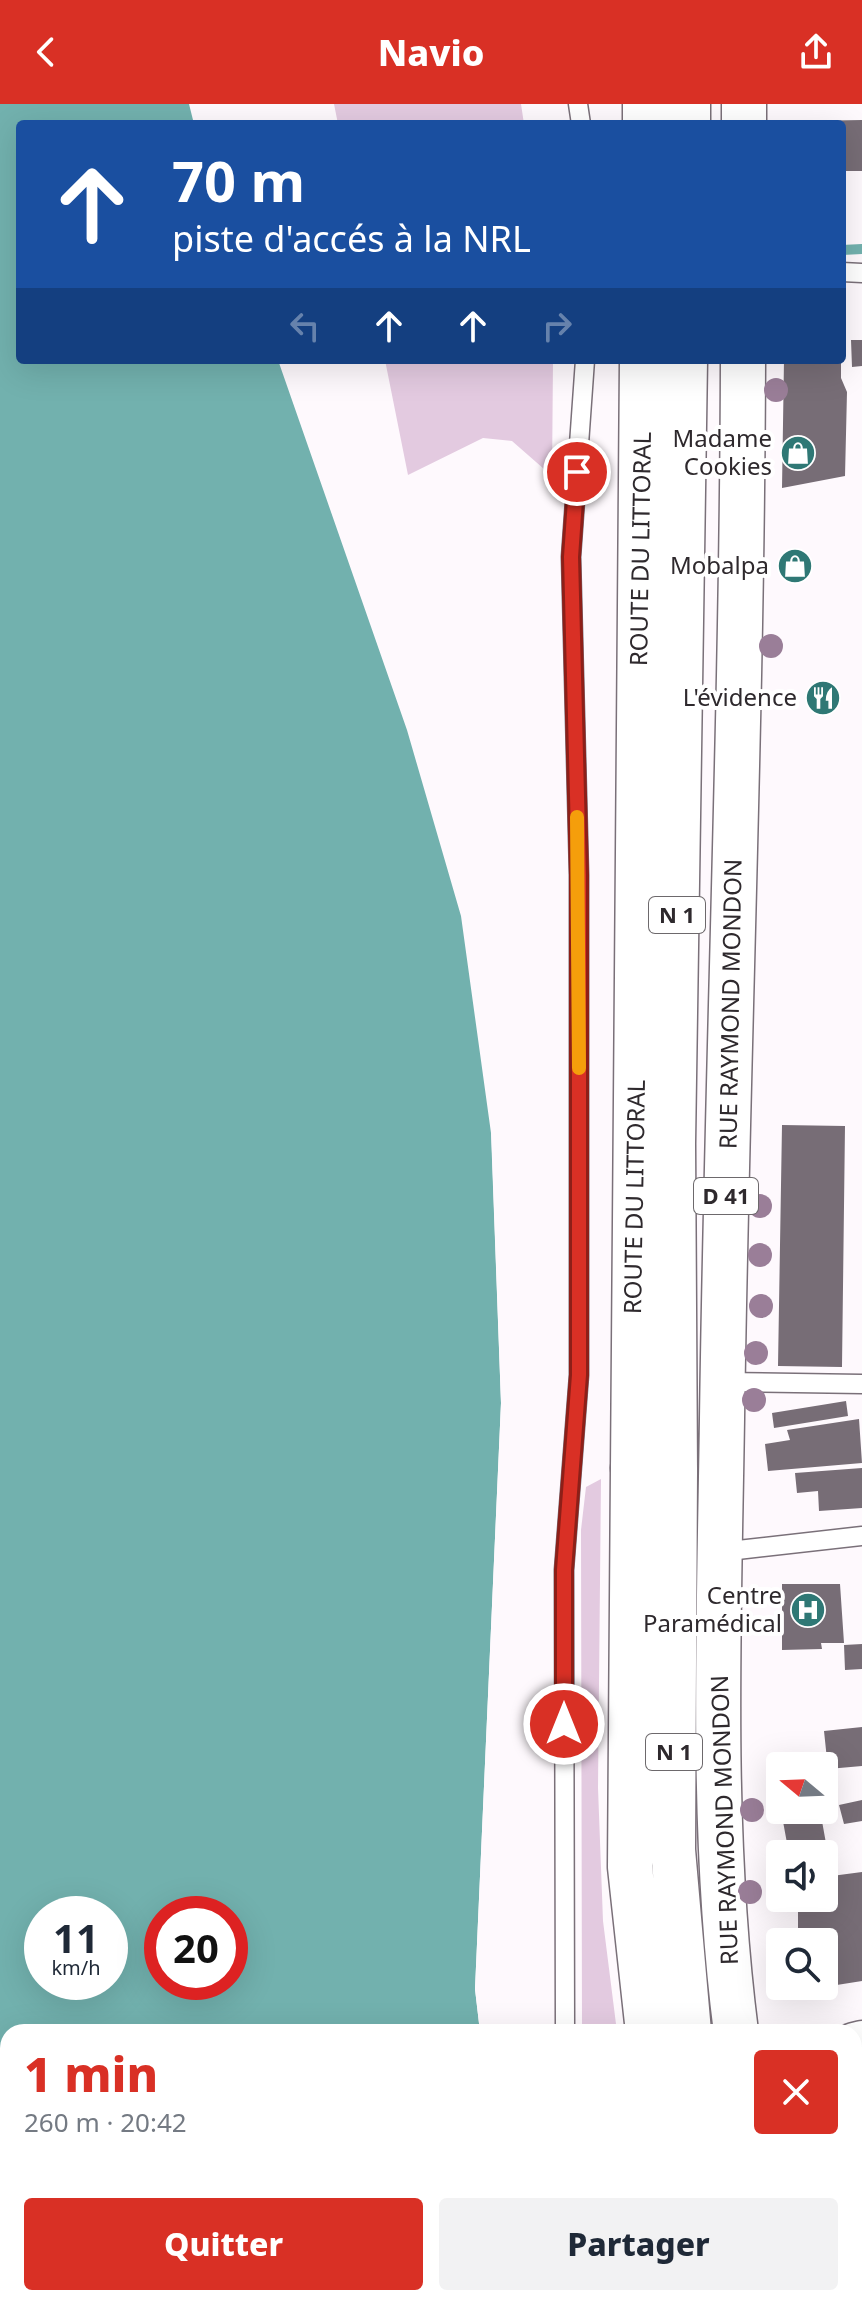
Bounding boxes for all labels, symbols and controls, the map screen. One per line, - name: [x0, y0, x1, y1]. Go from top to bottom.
- text: Navio: [378, 28, 484, 77]
- icon: back: [24, 30, 68, 74]
- icon: share: [794, 30, 838, 74]
- text: 70 m: [172, 142, 305, 218]
- icon: ahead: [40, 152, 144, 256]
- text: piste d'accés à la NRL: [172, 214, 531, 263]
- icon: left: [283, 304, 327, 348]
- icon: ahead: [367, 304, 411, 348]
- icon: ahead: [451, 304, 495, 348]
- icon: right: [535, 304, 579, 348]
- place label: Madame Cookies: [673, 421, 772, 482]
- street label: ROUTE DU LITTORAL: [621, 431, 658, 666]
- shop icon: Madame Cookies: [779, 434, 817, 472]
- pin: [543, 438, 611, 506]
- icon: arrive: [555, 450, 599, 494]
- shop icon: Mobalpa: [776, 547, 814, 585]
- place label: Mobalpa: [670, 548, 769, 581]
- restaurant icon: L'évidence: [804, 679, 842, 717]
- place label: L'évidence: [683, 680, 797, 713]
- street label: RUE RAYMOND MONDON: [710, 859, 749, 1149]
- road number: N 1: [649, 897, 705, 933]
- street label: ROUTE DU LITTORAL: [615, 1079, 652, 1314]
- road number: D 41: [694, 1178, 758, 1214]
- place label: Centre Paramédical: [643, 1578, 782, 1639]
- hospital icon: Centre Paramédical: [789, 1591, 827, 1629]
- street label: RUE RAYMOND MONDON: [702, 1674, 745, 1966]
- position arrow: [522, 1682, 606, 1766]
- road number: N 1: [646, 1734, 702, 1770]
- north arrow: [766, 1752, 838, 1824]
- map controls: [766, 1752, 838, 2000]
- button: sound: [766, 1840, 838, 1912]
- speed limit sign: 20: [144, 1896, 248, 2000]
- text: 11: [53, 1910, 99, 1965]
- button: search: [766, 1928, 838, 2000]
- text: km/h: [51, 1954, 101, 1981]
- text: 1 min: [24, 2041, 158, 2106]
- button: close: [754, 2050, 838, 2134]
- text: 260 m · 20:42: [24, 2104, 187, 2140]
- button: Quitter: [24, 2198, 423, 2290]
- button: Partager: [439, 2198, 838, 2290]

